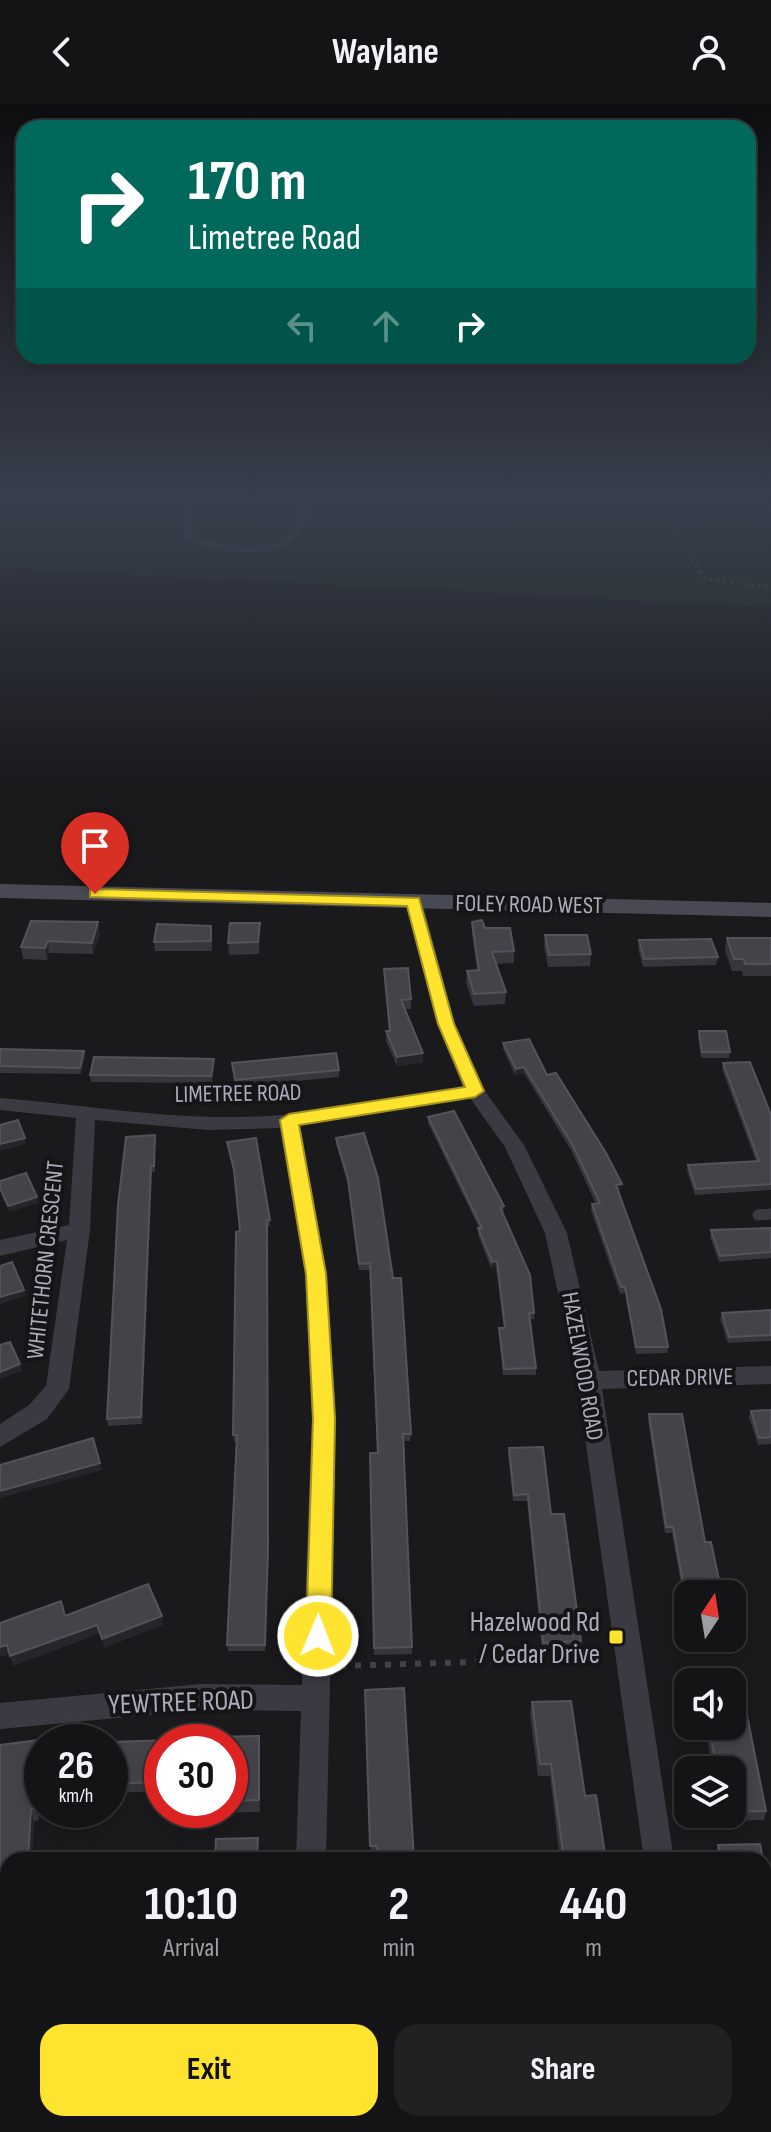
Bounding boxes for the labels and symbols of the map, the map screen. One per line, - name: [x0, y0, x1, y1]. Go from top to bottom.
- pin: [61, 812, 129, 894]
- street label: FOLEY ROAD WEST: [455, 889, 603, 920]
- street label: LIMETREE ROAD: [174, 1078, 302, 1109]
- street label: WHITETHORN CRESCENT: [21, 1159, 70, 1361]
- street label: HAZELWOOD ROAD: [555, 1290, 610, 1443]
- street label: CEDAR DRIVE: [626, 1362, 734, 1393]
- north arrow: [674, 1580, 746, 1652]
- position arrow: [276, 1594, 360, 1678]
- place label: Hazelwood Rd / Cedar Drive: [470, 1606, 600, 1671]
- marker: Hazelwood Rd / Cedar Drive: [607, 1628, 625, 1646]
- street label: YEWTREE ROAD: [108, 1683, 254, 1722]
- speed limit sign: 30: [144, 1724, 248, 1828]

